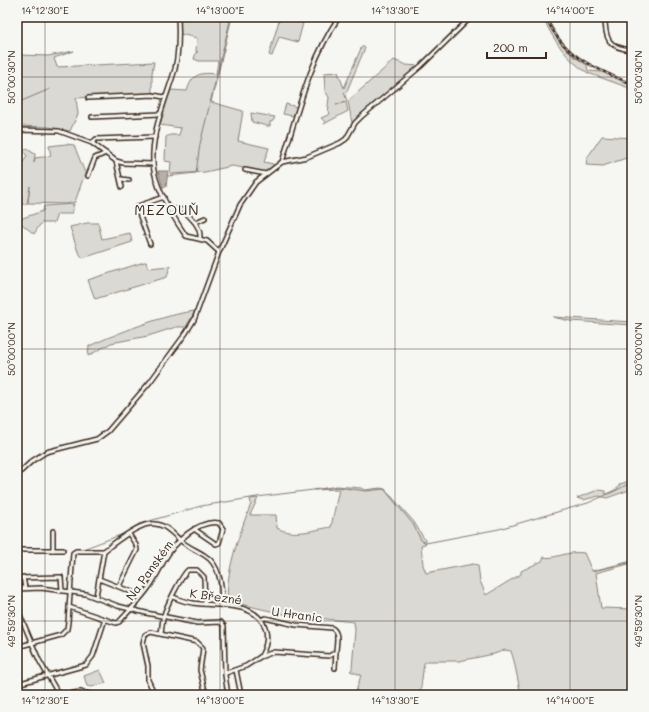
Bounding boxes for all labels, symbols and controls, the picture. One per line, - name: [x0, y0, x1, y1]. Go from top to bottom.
- text: 14°12'30"E: [21, 3, 69, 17]
- text: 14°13'00"E: [196, 3, 244, 17]
- text: 14°13'30"E: [371, 3, 419, 17]
- text: 14°14'00"E: [546, 3, 594, 17]
- scale bar: [487, 34, 546, 60]
- text: 200 m: [493, 39, 528, 55]
- text: 50°00'30"N: [4, 50, 18, 104]
- text: 50°00'30"N: [631, 50, 645, 104]
- district label: MEZOUŇ: [134, 200, 200, 219]
- text: 50°00'00"N: [4, 322, 18, 376]
- text: 50°00'00"N: [631, 322, 645, 376]
- street label: Na Panském: [122, 537, 176, 603]
- street label: K Březné: [189, 584, 243, 608]
- text: 49°59'30"N: [4, 595, 18, 647]
- text: 49°59'30"N: [631, 595, 645, 647]
- street label: U Hranic: [270, 603, 324, 625]
- text: 14°12'30"E: [21, 693, 69, 707]
- text: 14°13'00"E: [196, 693, 244, 707]
- text: 14°13'30"E: [371, 693, 419, 707]
- text: 14°14'00"E: [546, 693, 594, 707]

